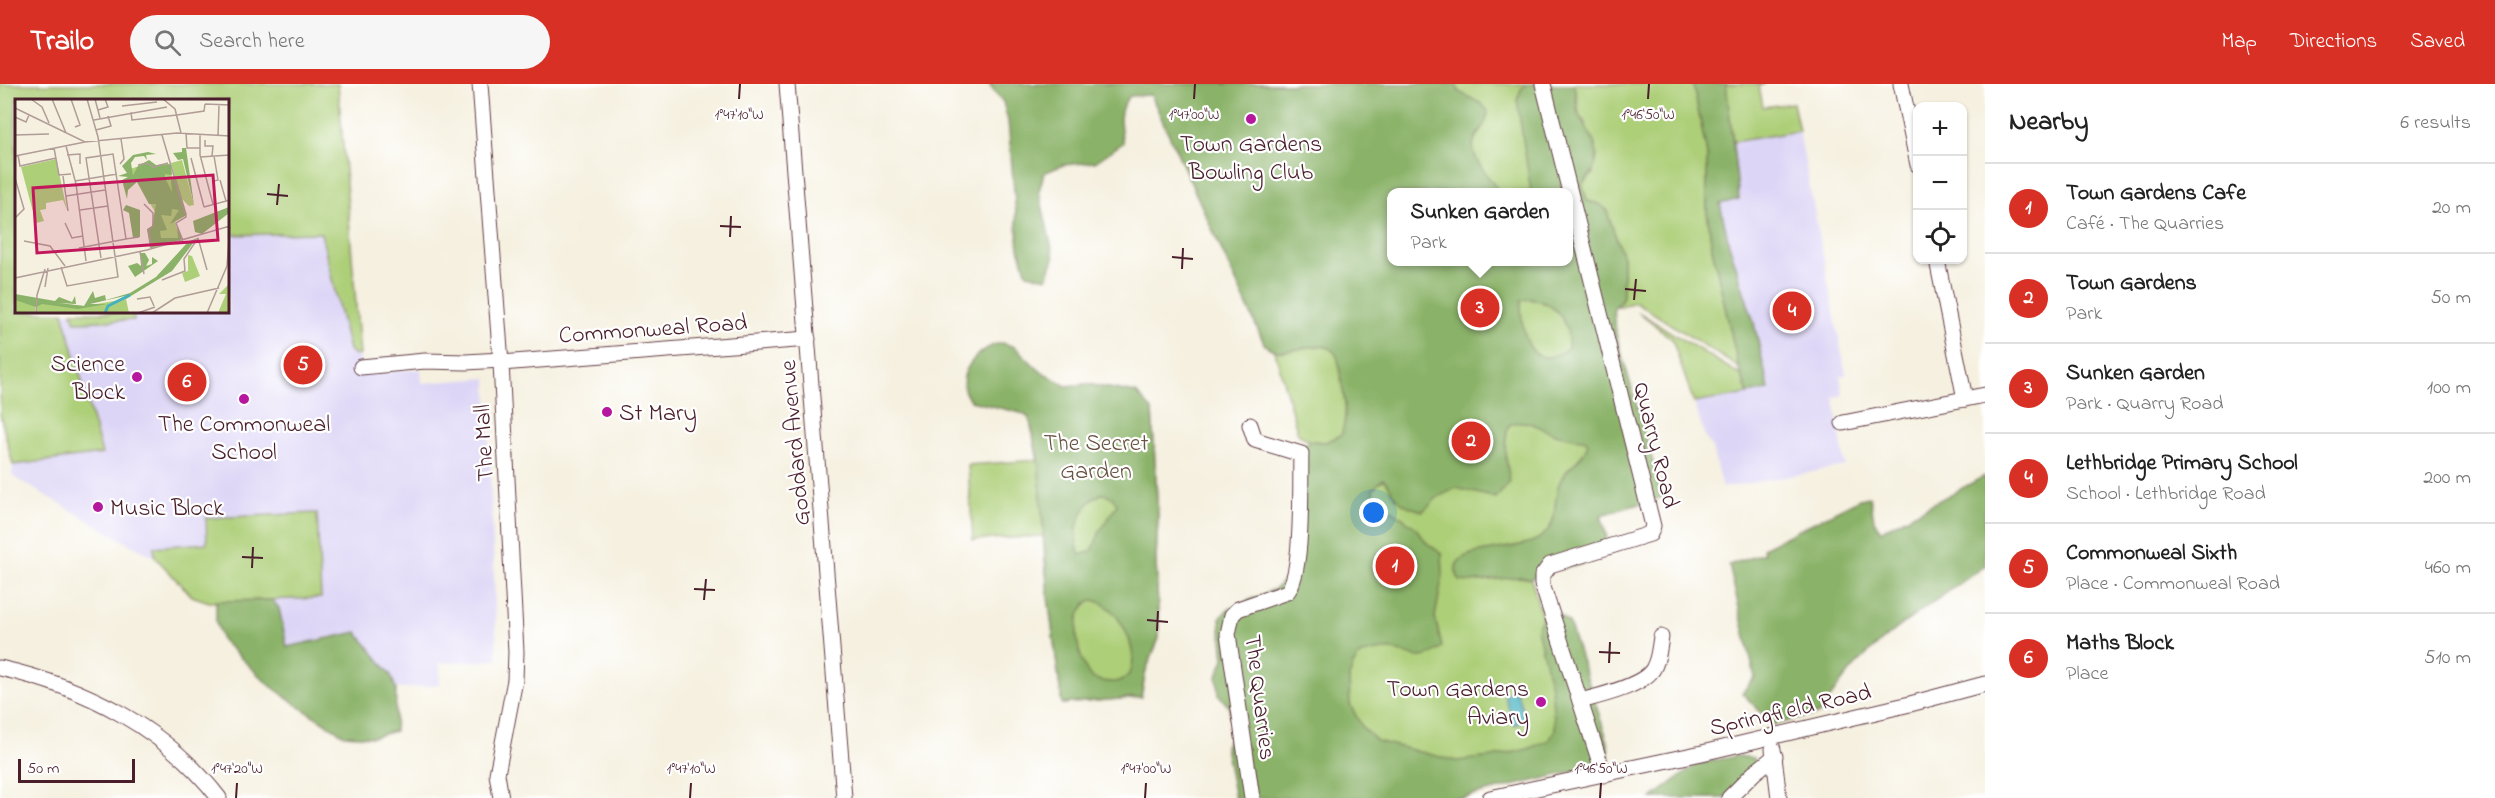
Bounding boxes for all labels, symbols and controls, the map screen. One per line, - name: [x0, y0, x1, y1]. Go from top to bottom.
- search box: [130, 15, 550, 69]
- text: Trailo: [30, 22, 94, 63]
- icon: search: [151, 26, 184, 59]
- text: Search here: [199, 26, 305, 58]
- text: Map: [2221, 27, 2257, 57]
- text: Directions: [2290, 27, 2377, 57]
- text: Saved: [2410, 27, 2465, 57]
- inset map: [15, 99, 230, 314]
- map controls: [1913, 102, 1967, 264]
- button: +: [1913, 102, 1967, 156]
- text: 1°47'10"W: [714, 104, 764, 126]
- text: 1°47'00"W: [1169, 104, 1219, 126]
- text: 1°46'50"W: [1621, 104, 1675, 126]
- text: Nearby: [2009, 104, 2088, 142]
- text: 6 results: [2400, 109, 2471, 138]
- marker: Town Gardens Bowling Club: [1244, 112, 1258, 126]
- place label: Town Gardens Bowling Club: [1180, 128, 1322, 191]
- button: −: [1913, 156, 1967, 210]
- text: Town Gardens Cafe: [2066, 178, 2246, 210]
- popup: [1387, 188, 1573, 266]
- text: 1: [2025, 194, 2032, 223]
- text: 20 m: [2432, 194, 2471, 223]
- text: Sunken Garden: [1411, 197, 1549, 229]
- button: locate: [1913, 210, 1967, 264]
- text: Café · The Quarries: [2066, 210, 2224, 239]
- text: Park: [1411, 229, 1447, 258]
- text: Town Gardens: [2066, 268, 2197, 300]
- text: 2: [2024, 284, 2033, 313]
- text: 50 m: [2430, 284, 2471, 313]
- pin: 3: [1460, 286, 1500, 330]
- pin: 4: [1772, 288, 1812, 334]
- text: Park: [2066, 300, 2102, 329]
- street label: Commonweal Road: [558, 306, 749, 355]
- pin: 5: [284, 342, 322, 388]
- place label: Science Block: [51, 348, 125, 411]
- street label: Goddard Avenue: [772, 358, 821, 527]
- text: Sunken Garden: [2066, 358, 2205, 390]
- pin: 6: [168, 360, 207, 404]
- marker: Science Block: [130, 370, 144, 384]
- text: 3: [2024, 374, 2033, 403]
- text: 100 m: [2427, 374, 2471, 403]
- street label: Quarry Road: [1621, 379, 1687, 513]
- text: Park · Quarry Road: [2066, 390, 2223, 419]
- marker: The Commonweal School: [237, 392, 251, 406]
- place label: St Mary: [619, 397, 697, 433]
- street label: The Mall: [466, 403, 505, 482]
- marker: St Mary: [600, 405, 614, 419]
- place label: The Commonweal School: [158, 408, 330, 471]
- pin: 2: [1452, 418, 1490, 464]
- park label: The Secret Garden: [1044, 427, 1148, 490]
- text: Lethbridge Primary School: [2066, 448, 2298, 480]
- text: 4: [2024, 464, 2033, 493]
- text: 200 m: [2423, 464, 2471, 493]
- text: School · Lethbridge Road: [2066, 480, 2266, 509]
- place label: Music Block: [110, 492, 224, 527]
- your location: [1359, 498, 1388, 527]
- marker: Music Block: [91, 500, 105, 514]
- text: Commonweal Sixth: [2066, 538, 2237, 570]
- pin: 1: [1376, 544, 1414, 588]
- text: 5: [2023, 554, 2034, 583]
- text: 460 m: [2425, 554, 2471, 583]
- text: Place · Commonweal Road: [2066, 570, 2280, 599]
- text: Maths Block: [2066, 628, 2174, 660]
- street label: The Quarries: [1233, 633, 1284, 762]
- text: 6: [2024, 644, 2033, 673]
- text: 510 m: [2424, 644, 2471, 673]
- text: Place: [2066, 660, 2108, 689]
- place label: Town Gardens Aviary: [1386, 673, 1529, 737]
- street label: Springfield Road: [1706, 676, 1875, 747]
- marker: Town Gardens Aviary: [1534, 695, 1548, 709]
- scale bar: [18, 756, 135, 784]
- text: 50 m: [27, 757, 59, 781]
- text: 1°47'20"W: [211, 758, 263, 780]
- text: 1°47'10"W: [666, 758, 716, 780]
- text: 1°47'00"W: [1121, 758, 1171, 780]
- text: 1°46'50"W: [1574, 758, 1628, 780]

